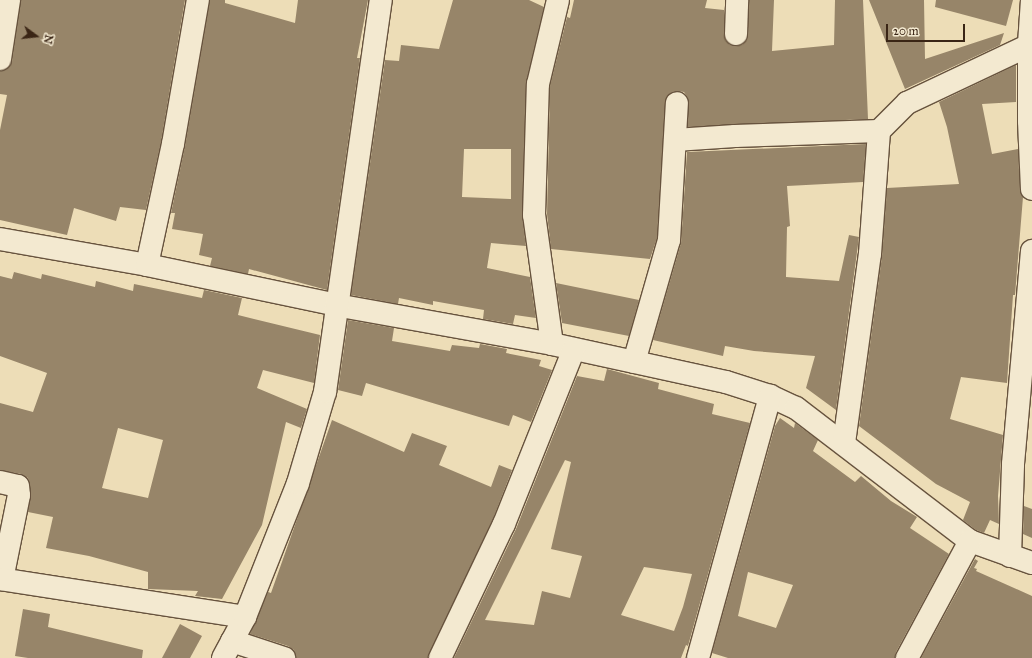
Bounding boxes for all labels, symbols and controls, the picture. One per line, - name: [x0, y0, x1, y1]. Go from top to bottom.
- north arrow: [16, 16, 56, 56]
- scale bar: [888, 16, 967, 42]
- text: 20 m: [893, 24, 919, 38]
- text: N: [41, 33, 56, 45]

